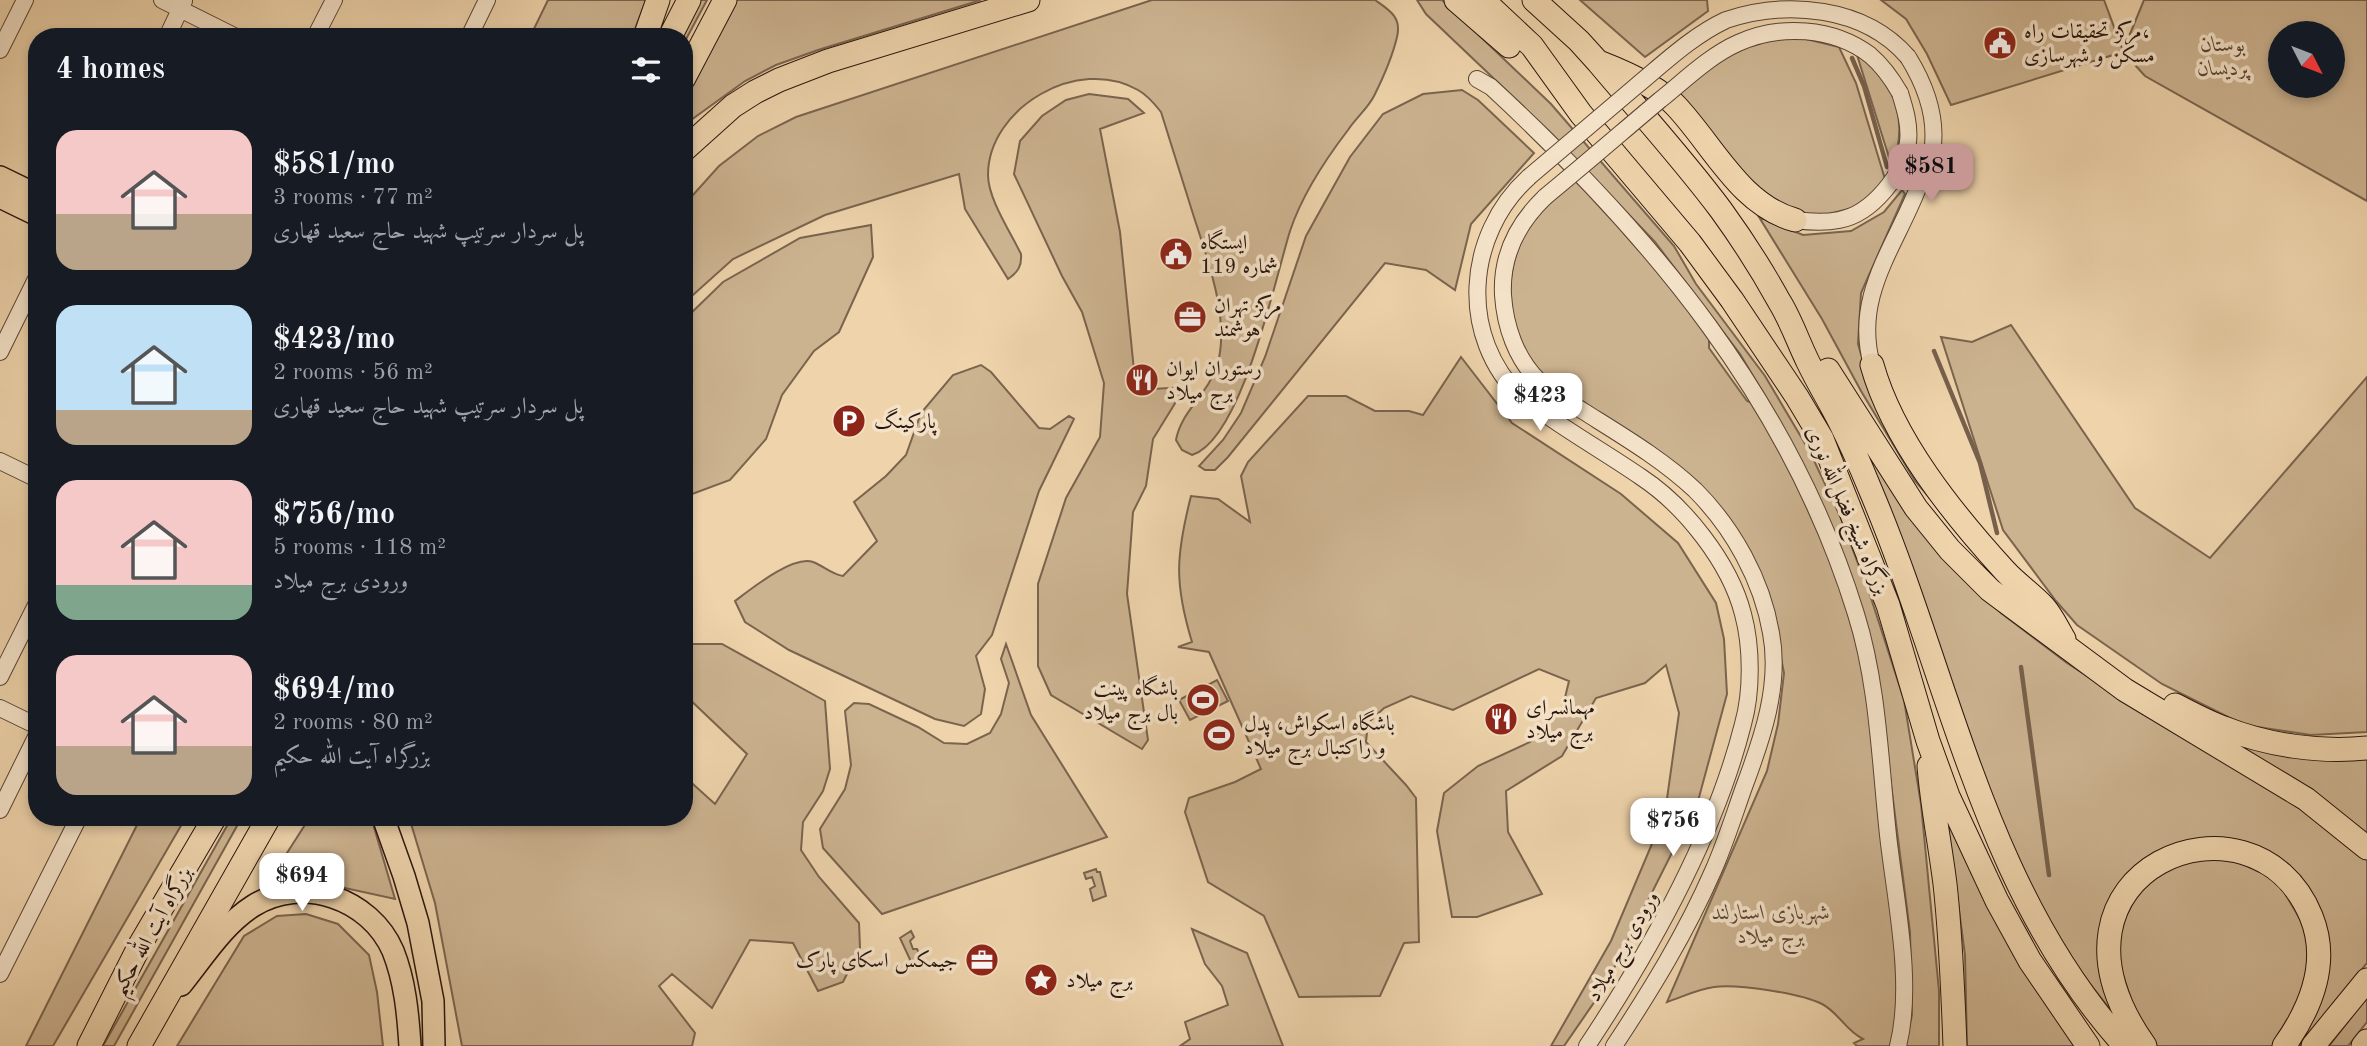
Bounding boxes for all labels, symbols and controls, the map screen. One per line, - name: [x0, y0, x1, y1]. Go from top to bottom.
- place label: مرکز تحقیقات راه، مسکن و شهرسازی: [2024, 20, 2155, 69]
- north arrow: [2268, 21, 2345, 98]
- map controls: [2268, 21, 2345, 98]
- public building icon: مرکز تحقیقات راه، مسکن و شهرسازی: [1981, 24, 2019, 62]
- park label: بوستان پردیسان: [2197, 35, 2251, 81]
- icon: filters: [627, 51, 665, 89]
- text: 4 homes: [56, 55, 165, 85]
- pin: $581: [1890, 144, 1972, 204]
- text: $581/mo: [273, 150, 395, 180]
- text: $581: [1904, 155, 1958, 178]
- icon: home: [112, 158, 196, 242]
- text: 3 rooms · 77 m²: [273, 186, 433, 209]
- text: پل سردار سرتیپ شهید حاج سعید قهاری: [273, 220, 583, 243]
- place label: ایستگاه شماره 119: [1200, 229, 1278, 278]
- public building icon: ایستگاه شماره 119: [1157, 235, 1195, 273]
- place label: مرکز تهران هوشمند: [1214, 294, 1282, 342]
- office icon: مرکز تهران هوشمند: [1171, 298, 1209, 336]
- text: $423/mo: [273, 325, 395, 355]
- icon: home: [112, 333, 196, 417]
- place label: رستوران ایوان برج میلاد: [1166, 359, 1262, 411]
- text: 2 rooms · 56 m²: [273, 361, 433, 384]
- restaurant icon: رستوران ایوان برج میلاد: [1123, 361, 1161, 399]
- pin: $423: [1499, 374, 1581, 433]
- text: $423: [1513, 384, 1567, 407]
- text: پل سردار سرتیپ شهید حاج سعید قهاری: [273, 395, 583, 418]
- parking icon: پارکینگ: [830, 402, 868, 440]
- place label: پارکینگ: [874, 408, 937, 436]
- street label: بزرگراه شیخ فضل‌الله نوری: [1795, 420, 1899, 601]
- text: $756/mo: [273, 500, 395, 530]
- icon: home: [112, 508, 196, 592]
- text: 5 rooms · 118 m²: [273, 536, 446, 559]
- text: ورودی برج میلاد: [273, 570, 408, 593]
- text: $694/mo: [273, 675, 395, 705]
- place label: باشگاه پینت بال برج میلاد: [1084, 675, 1178, 731]
- sports icon: باشگاه پینت بال برج میلاد: [1184, 681, 1222, 719]
- icon: home: [112, 683, 196, 767]
- place label: مهمانسرای برج میلاد: [1526, 698, 1595, 750]
- restaurant icon: مهمانسرای برج میلاد: [1482, 700, 1520, 738]
- place label: باشگاه اسکواش، پدل و راکتبال برج میلاد: [1244, 710, 1395, 766]
- text: 2 rooms · 80 m²: [273, 711, 433, 734]
- sports icon: باشگاه اسکواش، پدل و راکتبال برج میلاد: [1200, 716, 1238, 754]
- text: بزرگراه آیت الله حکیم: [273, 745, 430, 768]
- pin: $756: [1632, 798, 1714, 858]
- text: $756: [1646, 809, 1700, 832]
- pin: $694: [261, 853, 343, 913]
- street label: بزرگراه آیت الله حکیم: [101, 860, 204, 1004]
- text: $694: [275, 864, 329, 887]
- street label: ورودی برج میلاد: [1583, 888, 1669, 1009]
- park label: شهربازی استارلند برج میلاد: [1712, 903, 1830, 955]
- office icon: جیمکس اسکای پارک: [963, 941, 1001, 979]
- place label: جیمکس اسکای پارک: [796, 949, 958, 975]
- place icon: برج میلاد: [1022, 961, 1060, 999]
- place label: برج میلاد: [1066, 971, 1133, 999]

